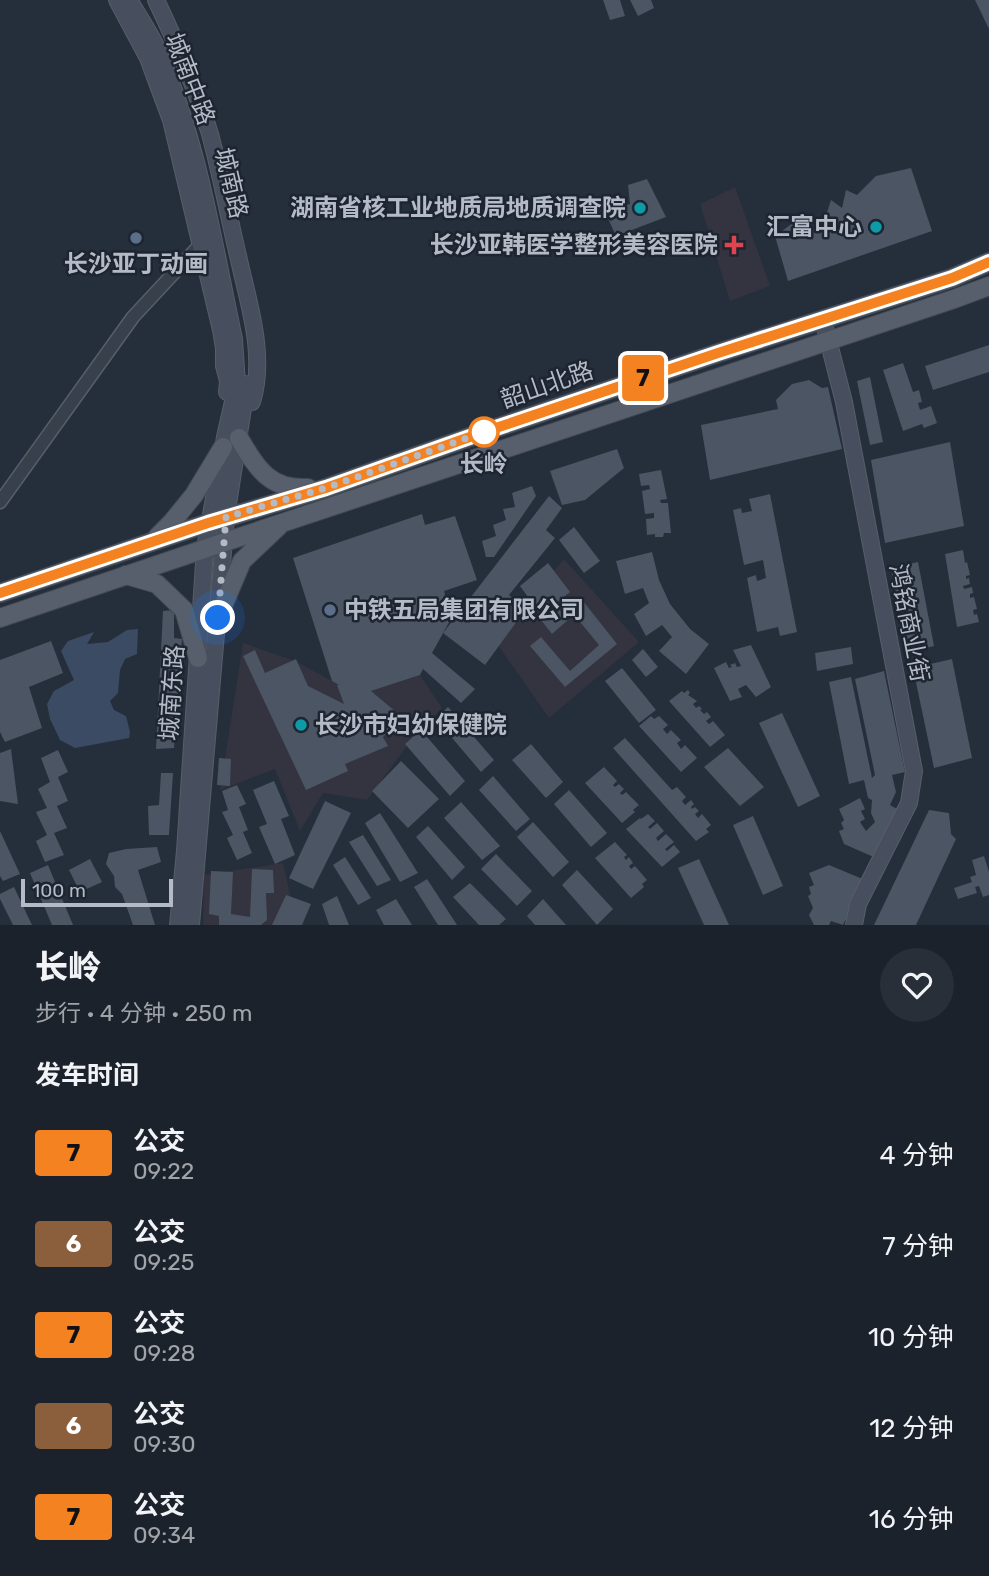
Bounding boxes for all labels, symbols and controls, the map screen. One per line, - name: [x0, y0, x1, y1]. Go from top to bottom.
- street label: 城南中路: [160, 29, 220, 129]
- street label: 城南路: [209, 145, 253, 221]
- place label: 湖南省核工业地质局地质调查院: [290, 194, 626, 222]
- marker: 湖南省核工业地质局地质调查院: [632, 200, 648, 216]
- place label: 汇富中心: [766, 213, 862, 241]
- marker: 汇富中心: [868, 219, 884, 235]
- marker: 长沙亚丁动画: [128, 230, 144, 246]
- place label: 长沙亚韩医学整形美容医院: [430, 231, 718, 259]
- marker: 长沙亚韩医学整形美容医院: [724, 235, 744, 255]
- place label: 长沙亚丁动画: [64, 250, 208, 278]
- line badge: 7: [620, 355, 666, 401]
- street label: 韶山北路: [497, 356, 597, 414]
- text: 7: [636, 364, 650, 392]
- marker: 长岭: [469, 417, 499, 447]
- place label: 长岭: [460, 450, 508, 478]
- street label: 鸿铭商业街: [884, 561, 934, 685]
- place label: 中铁五局集团有限公司: [344, 596, 584, 624]
- your location: [200, 600, 235, 635]
- marker: 中铁五局集团有限公司: [322, 602, 338, 618]
- street label: 城南东路: [155, 644, 189, 742]
- place label: 长沙市妇幼保健院: [315, 711, 507, 739]
- marker: 长沙市妇幼保健院: [293, 717, 309, 733]
- scale bar: [21, 876, 173, 908]
- text: 100 m: [32, 879, 86, 902]
- text: 长岭: [35, 948, 101, 987]
- button: heart: [880, 948, 954, 1022]
- text: 步行 · 4 分钟 · 250 m: [35, 999, 253, 1027]
- text: 发车时间: [35, 1060, 139, 1091]
- text: 公交: [133, 1126, 185, 1157]
- text: 7: [67, 1139, 80, 1167]
- text: 4 分钟: [879, 1140, 954, 1171]
- text: 09:22: [133, 1157, 194, 1185]
- text: 公交: [133, 1217, 185, 1248]
- text: 6: [66, 1230, 81, 1258]
- text: 7 分钟: [882, 1231, 954, 1262]
- text: 09:25: [133, 1248, 194, 1276]
- text: 公交: [133, 1308, 185, 1339]
- text: 7: [67, 1321, 80, 1349]
- text: 10 分钟: [868, 1322, 954, 1353]
- text: 09:28: [133, 1339, 195, 1367]
- text: 公交: [133, 1399, 185, 1430]
- text: 6: [66, 1412, 81, 1440]
- text: 12 分钟: [869, 1413, 954, 1444]
- text: 09:30: [133, 1430, 196, 1458]
- text: 公交: [133, 1490, 185, 1521]
- text: 7: [67, 1503, 80, 1531]
- text: 16 分钟: [869, 1504, 954, 1535]
- text: 09:34: [133, 1521, 195, 1549]

